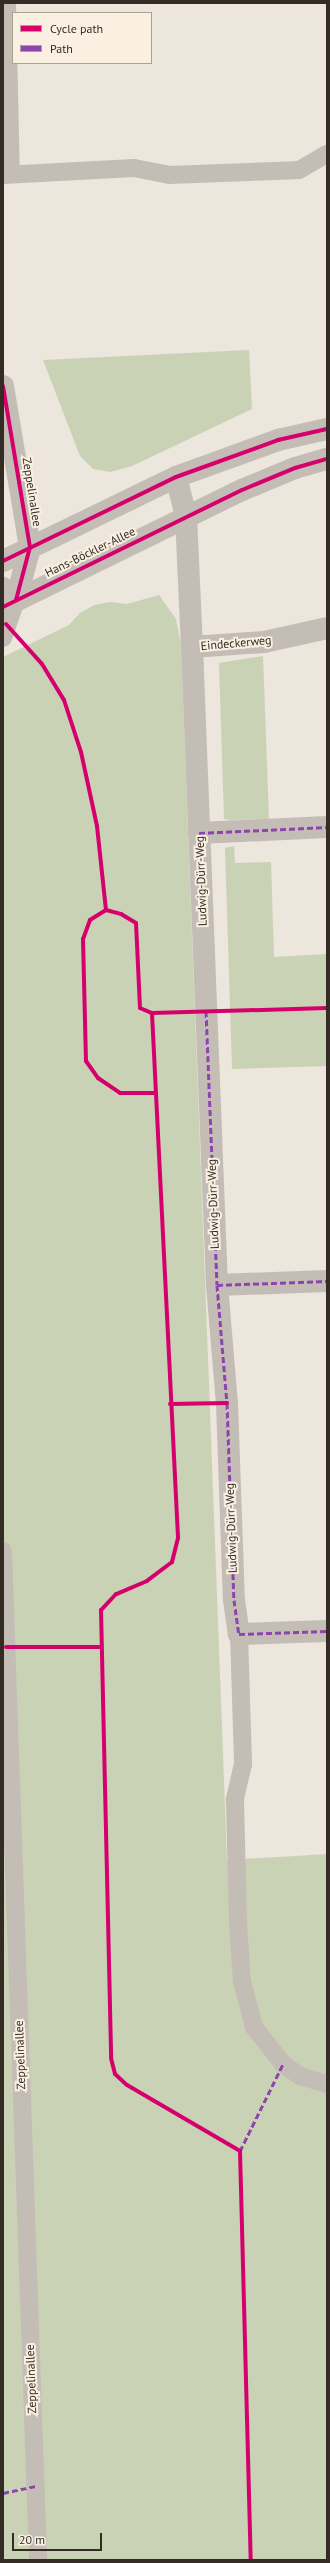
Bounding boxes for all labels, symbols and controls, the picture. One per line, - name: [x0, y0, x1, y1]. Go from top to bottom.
- legend: [12, 12, 152, 64]
- text: Cycle path: [50, 21, 103, 36]
- text: Path: [50, 41, 73, 56]
- street label: Zeppelinallee: [19, 457, 45, 527]
- street label: Hans-Böckler-Allee: [43, 524, 137, 580]
- street label: Eindeckerweg: [200, 633, 272, 653]
- street label: Ludwig-Dürr-Weg: [192, 836, 210, 926]
- street label: Ludwig-Dürr-Weg: [204, 1159, 222, 1249]
- street label: Ludwig-Dürr-Weg: [222, 1483, 240, 1573]
- street label: Zeppelinallee: [12, 2020, 28, 2090]
- street label: Zeppelinallee: [23, 2344, 39, 2414]
- scale bar: [14, 2525, 104, 2551]
- text: 20 m: [19, 2532, 45, 2547]

